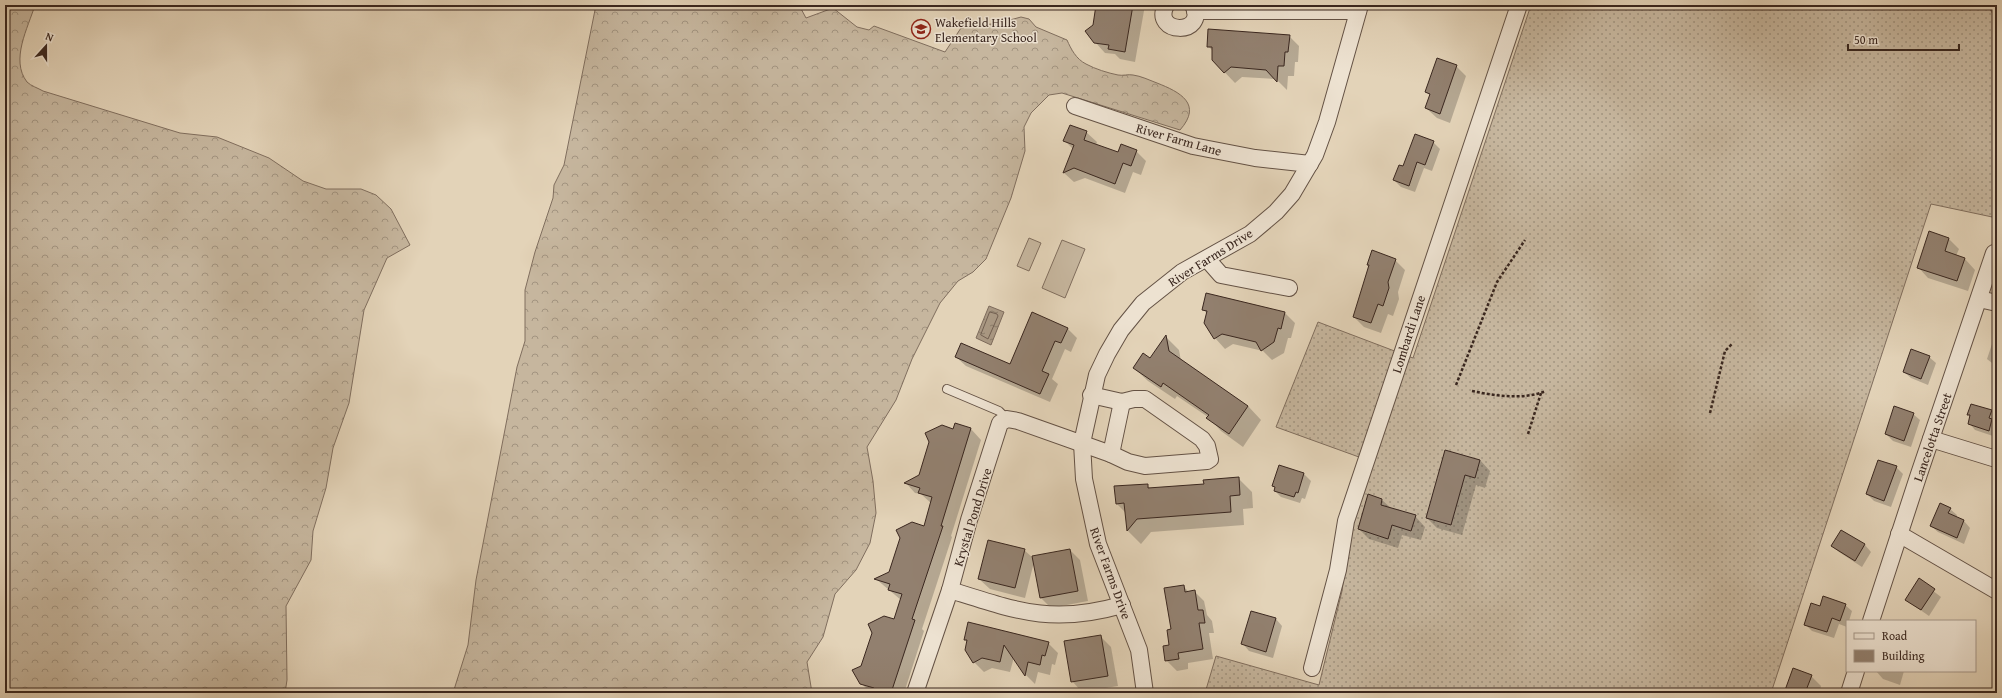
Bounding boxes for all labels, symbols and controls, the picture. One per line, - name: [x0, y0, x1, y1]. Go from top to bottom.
- place label: Wakefield Hills Elementary School: [935, 13, 1037, 47]
- school or university icon: Wakefield Hills Elementary School: [910, 18, 932, 40]
- north arrow: [26, 26, 66, 66]
- scale bar: [1848, 26, 1959, 52]
- text: N: [43, 28, 56, 46]
- text: 50 m: [1854, 31, 1878, 48]
- street label: River Farm Lane: [1134, 118, 1224, 161]
- street label: River Farms Drive: [1164, 224, 1256, 291]
- street label: Lombardi Lane: [1387, 293, 1430, 376]
- street label: Lancelotta Street: [1908, 390, 1957, 484]
- street label: Krystal Pond Drive: [949, 466, 996, 569]
- street label: River Farms Drive: [1085, 524, 1136, 622]
- legend: [1846, 620, 1976, 672]
- text: Road: [1882, 627, 1908, 644]
- text: Building: [1882, 647, 1925, 664]

